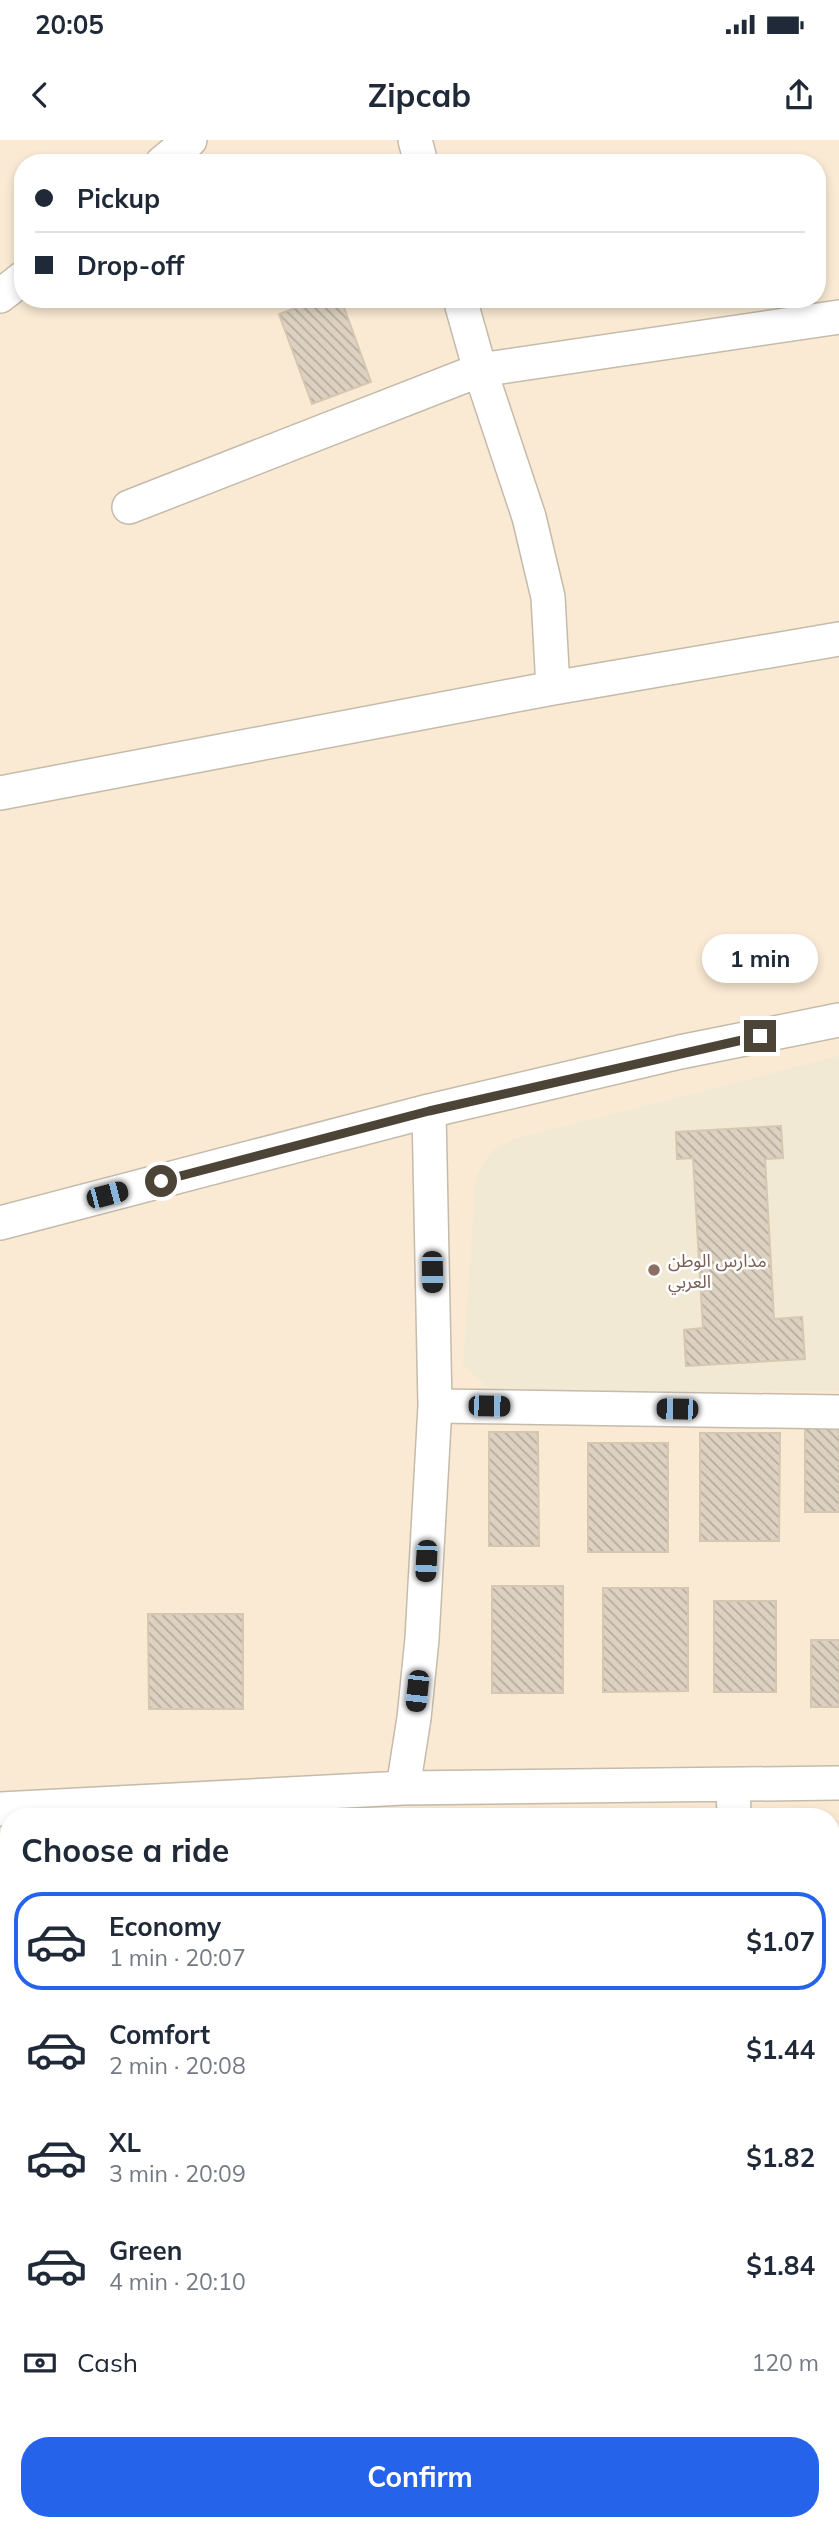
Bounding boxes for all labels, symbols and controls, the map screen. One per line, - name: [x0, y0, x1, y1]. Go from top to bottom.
- text: 20:05: [35, 8, 104, 41]
- text: Zipcab: [368, 75, 471, 115]
- icon: back: [21, 76, 59, 114]
- icon: share: [780, 76, 818, 114]
- text: Pickup: [77, 182, 160, 215]
- text: Drop-off: [77, 249, 184, 282]
- callout: 1 min: [702, 934, 818, 984]
- text: 1 min: [730, 944, 790, 973]
- route end: [744, 1020, 776, 1052]
- route start: [145, 1165, 177, 1197]
- car: [84, 1179, 131, 1211]
- place label: مدارس الوطن العربي: [668, 1249, 767, 1295]
- car: [422, 1251, 443, 1293]
- marker: مدارس الوطن العربي: [646, 1262, 662, 1278]
- car: [468, 1395, 511, 1417]
- car: [656, 1398, 699, 1420]
- car: [415, 1539, 438, 1583]
- car: [405, 1669, 430, 1713]
- text: Choose a ride: [21, 1830, 229, 1870]
- icon: car: [25, 1910, 88, 1973]
- text: Economy: [109, 1910, 221, 1943]
- text: $1.07: [746, 1925, 815, 1958]
- text: 1 min · 20:07: [109, 1943, 246, 1972]
- icon: car: [25, 2018, 88, 2081]
- text: Comfort: [109, 2018, 210, 2051]
- text: $1.44: [746, 2033, 815, 2066]
- text: 2 min · 20:08: [109, 2051, 246, 2080]
- icon: car: [25, 2126, 88, 2189]
- text: XL: [109, 2126, 141, 2159]
- text: $1.82: [746, 2141, 815, 2174]
- text: 3 min · 20:09: [109, 2159, 246, 2188]
- icon: car: [25, 2234, 88, 2297]
- text: Green: [109, 2234, 182, 2267]
- text: $1.84: [746, 2249, 815, 2282]
- text: 4 min · 20:10: [109, 2267, 246, 2296]
- icon: cash: [21, 2344, 59, 2382]
- text: Cash: [77, 2346, 138, 2379]
- text: 120 m: [751, 2348, 819, 2377]
- button: Confirm: [21, 2437, 819, 2517]

